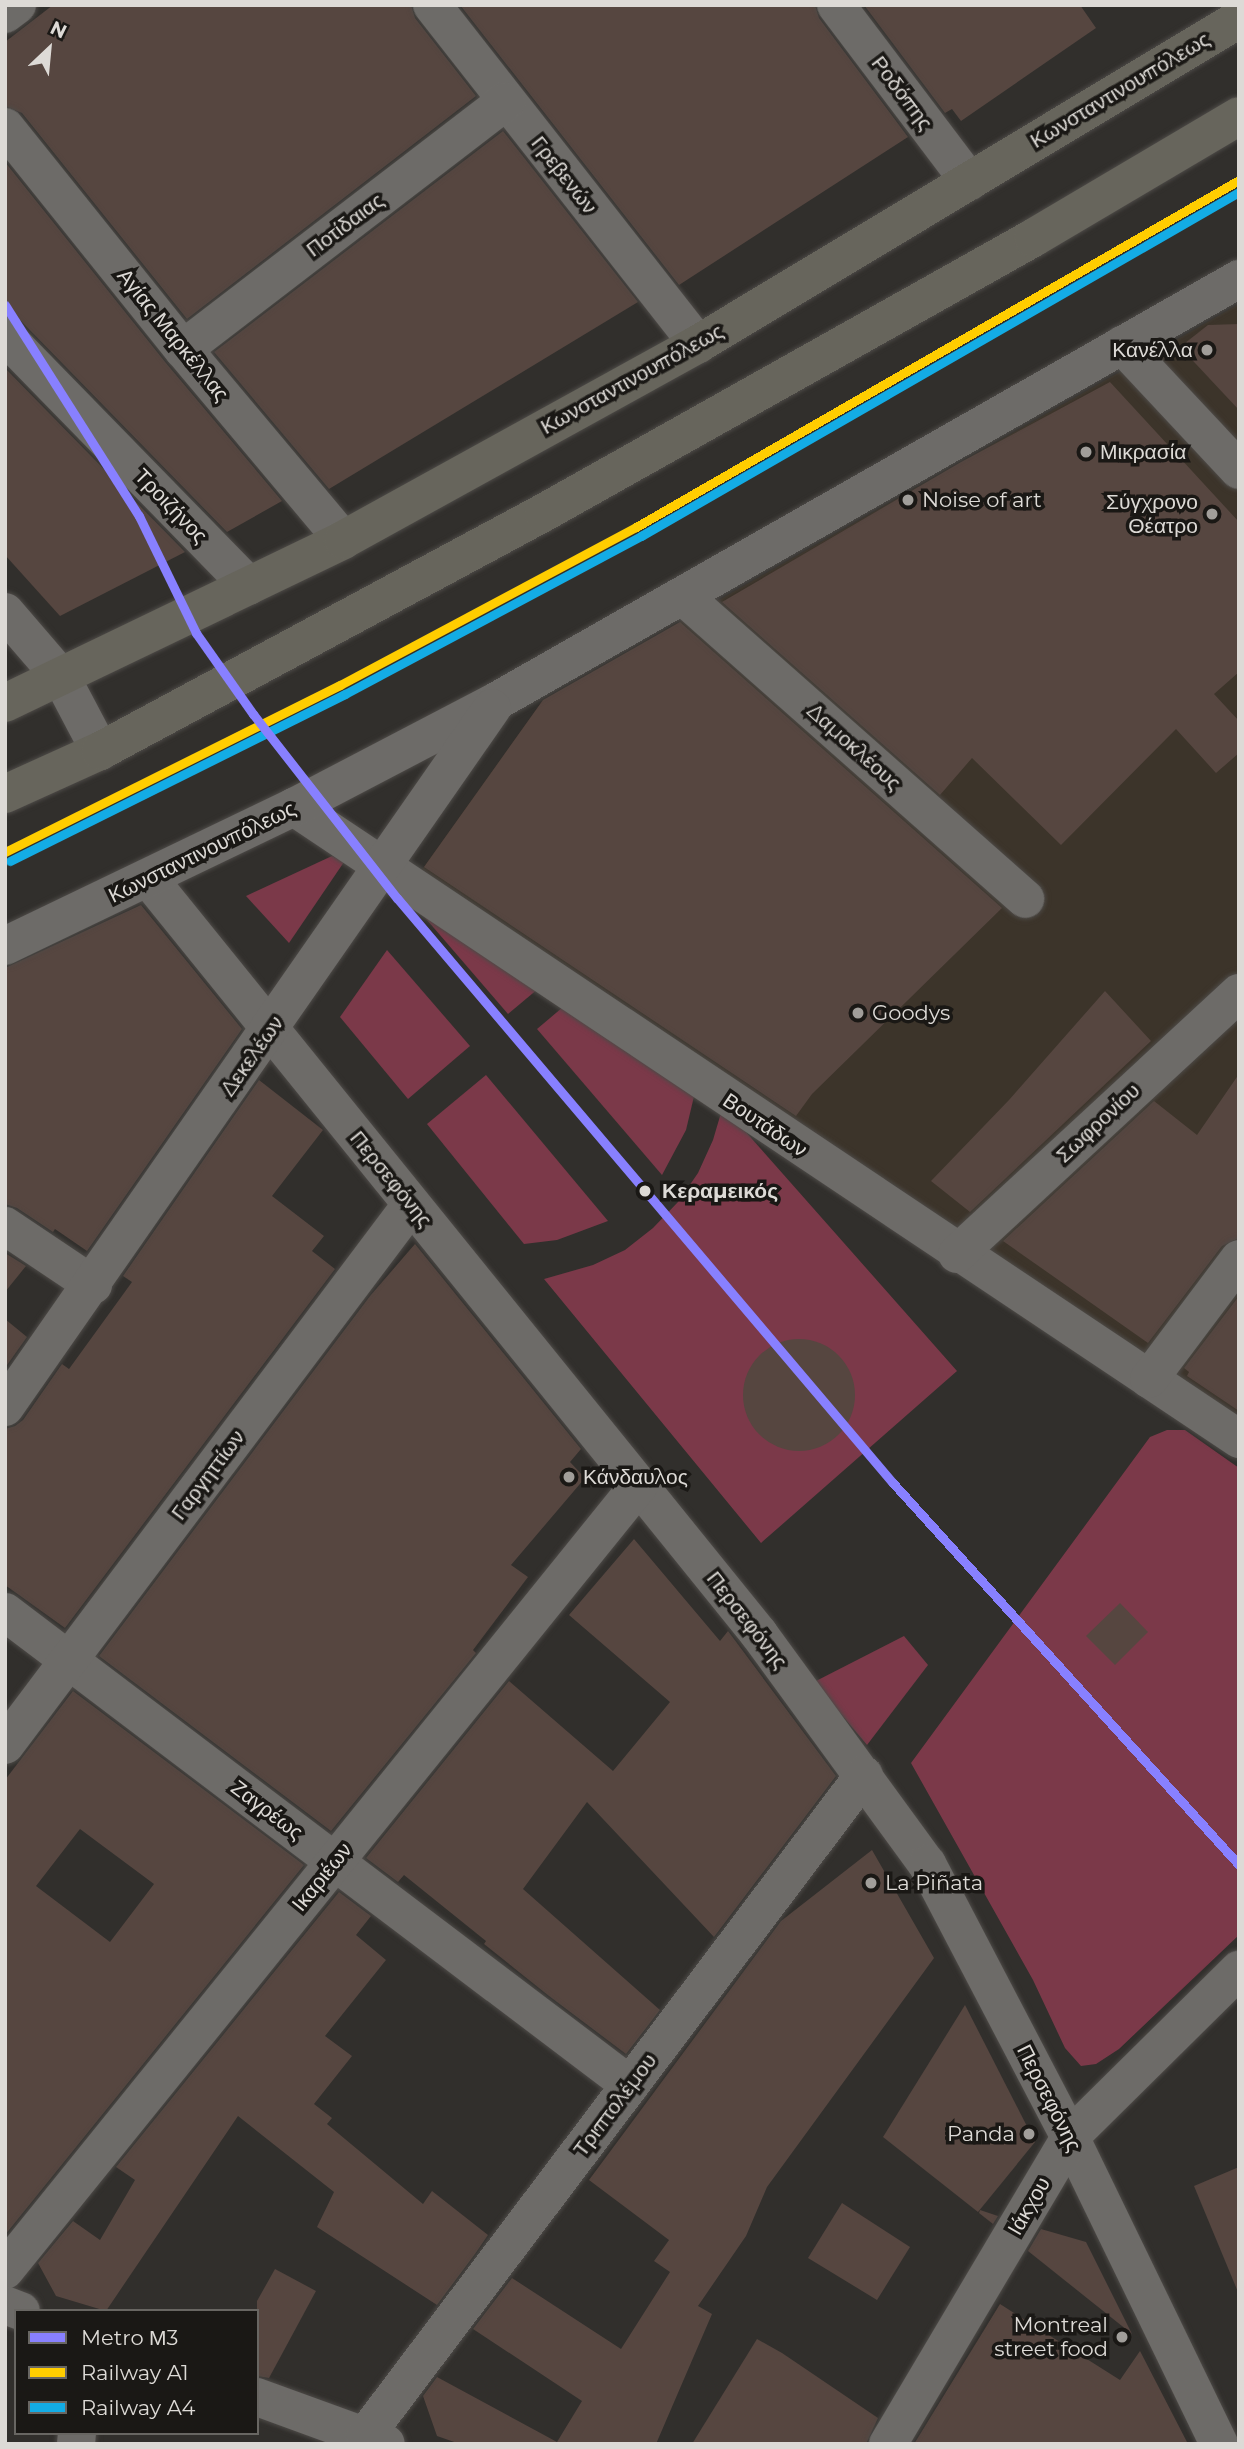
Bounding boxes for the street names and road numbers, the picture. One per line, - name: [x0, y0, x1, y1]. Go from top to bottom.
- street label: Κωνσταντινουπόλεως: [1026, 26, 1214, 154]
- street label: Ροδόπης: [866, 51, 938, 135]
- street label: Γρεβενών: [526, 131, 602, 219]
- street label: Ποτίδαιας: [301, 188, 389, 262]
- street label: Αγίας Μαρκέλλας: [112, 264, 234, 406]
- street label: Κωνσταντινουπόλεως: [536, 318, 728, 440]
- street label: Τροιζήνος: [129, 463, 213, 549]
- street label: Δαμοκλέους: [802, 698, 906, 796]
- street label: Κωνσταντινουπόλεως: [104, 796, 300, 908]
- street label: Δεκελέων: [215, 1011, 289, 1101]
- street label: Σωφρονίου: [1051, 1078, 1145, 1168]
- street label: Βουτάδων: [718, 1088, 812, 1162]
- street label: Περσεφόνης: [345, 1126, 437, 1232]
- street label: Γαργηττίων: [166, 1425, 250, 1525]
- street label: Περσεφόνης: [701, 1566, 793, 1674]
- street label: Ζαγρέως: [226, 1775, 308, 1845]
- street label: Ικαριέων: [287, 1838, 357, 1916]
- street label: Περσεφόνης: [1011, 2040, 1087, 2156]
- street label: Τριπτολέμου: [568, 2049, 662, 2161]
- street label: Ιάκχου: [1002, 2172, 1056, 2240]

